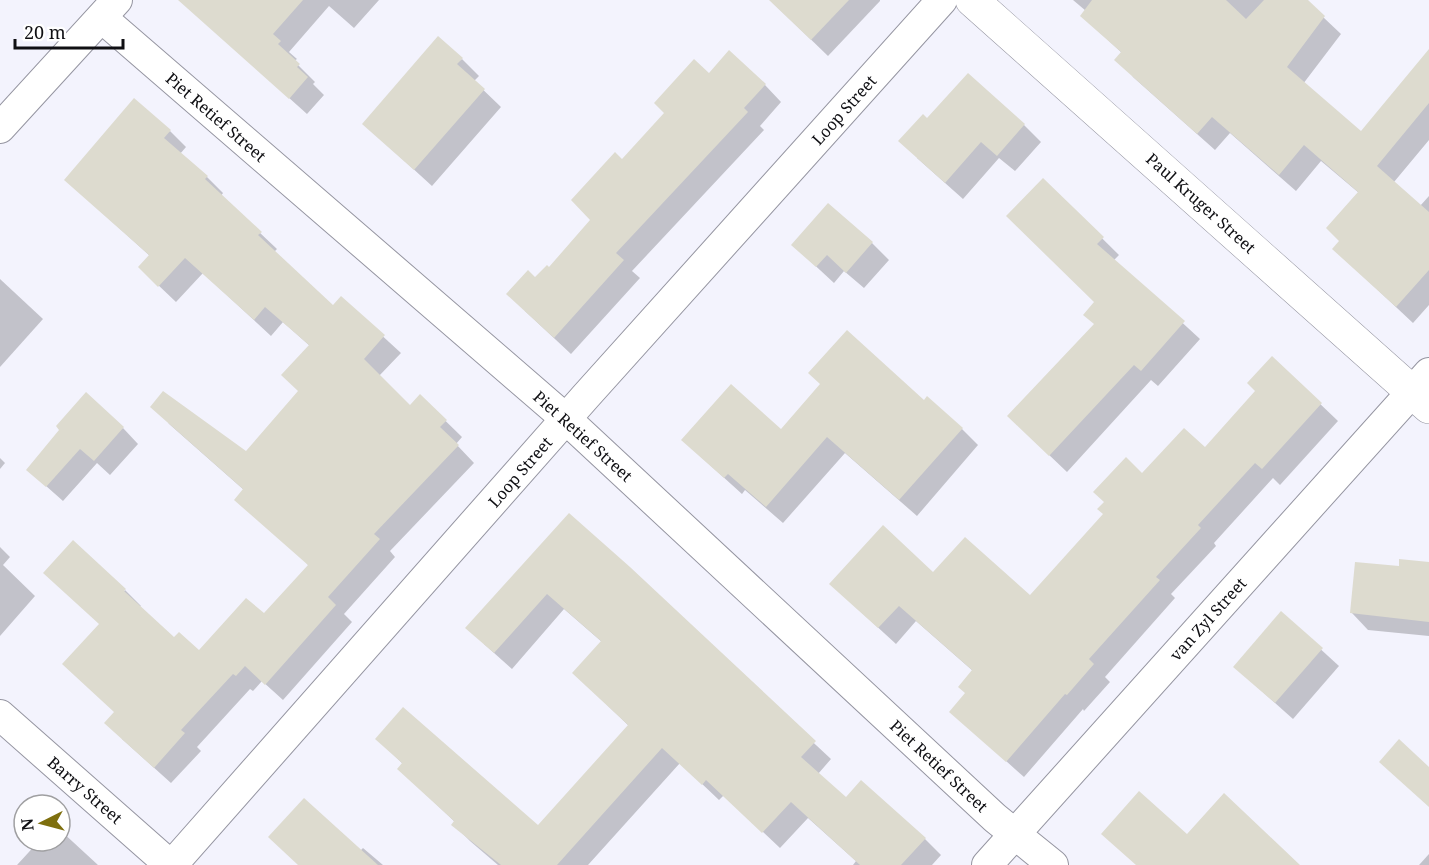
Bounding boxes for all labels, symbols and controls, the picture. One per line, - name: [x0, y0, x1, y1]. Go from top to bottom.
- scale bar: [15, 12, 123, 50]
- text: 20 m: [24, 20, 66, 44]
- street label: Piet Retief Street: [161, 67, 271, 167]
- street label: Loop Street: [807, 70, 882, 150]
- street label: Paul Kruger Street: [1141, 148, 1261, 258]
- street label: Piet Retief Street: [529, 386, 638, 487]
- street label: Loop Street: [483, 432, 557, 512]
- street label: van Zyl Street: [1165, 572, 1252, 665]
- street label: Piet Retief Street: [885, 715, 993, 817]
- street label: Barry Street: [43, 751, 127, 829]
- north arrow: [12, 793, 72, 853]
- text: N: [15, 817, 39, 832]

